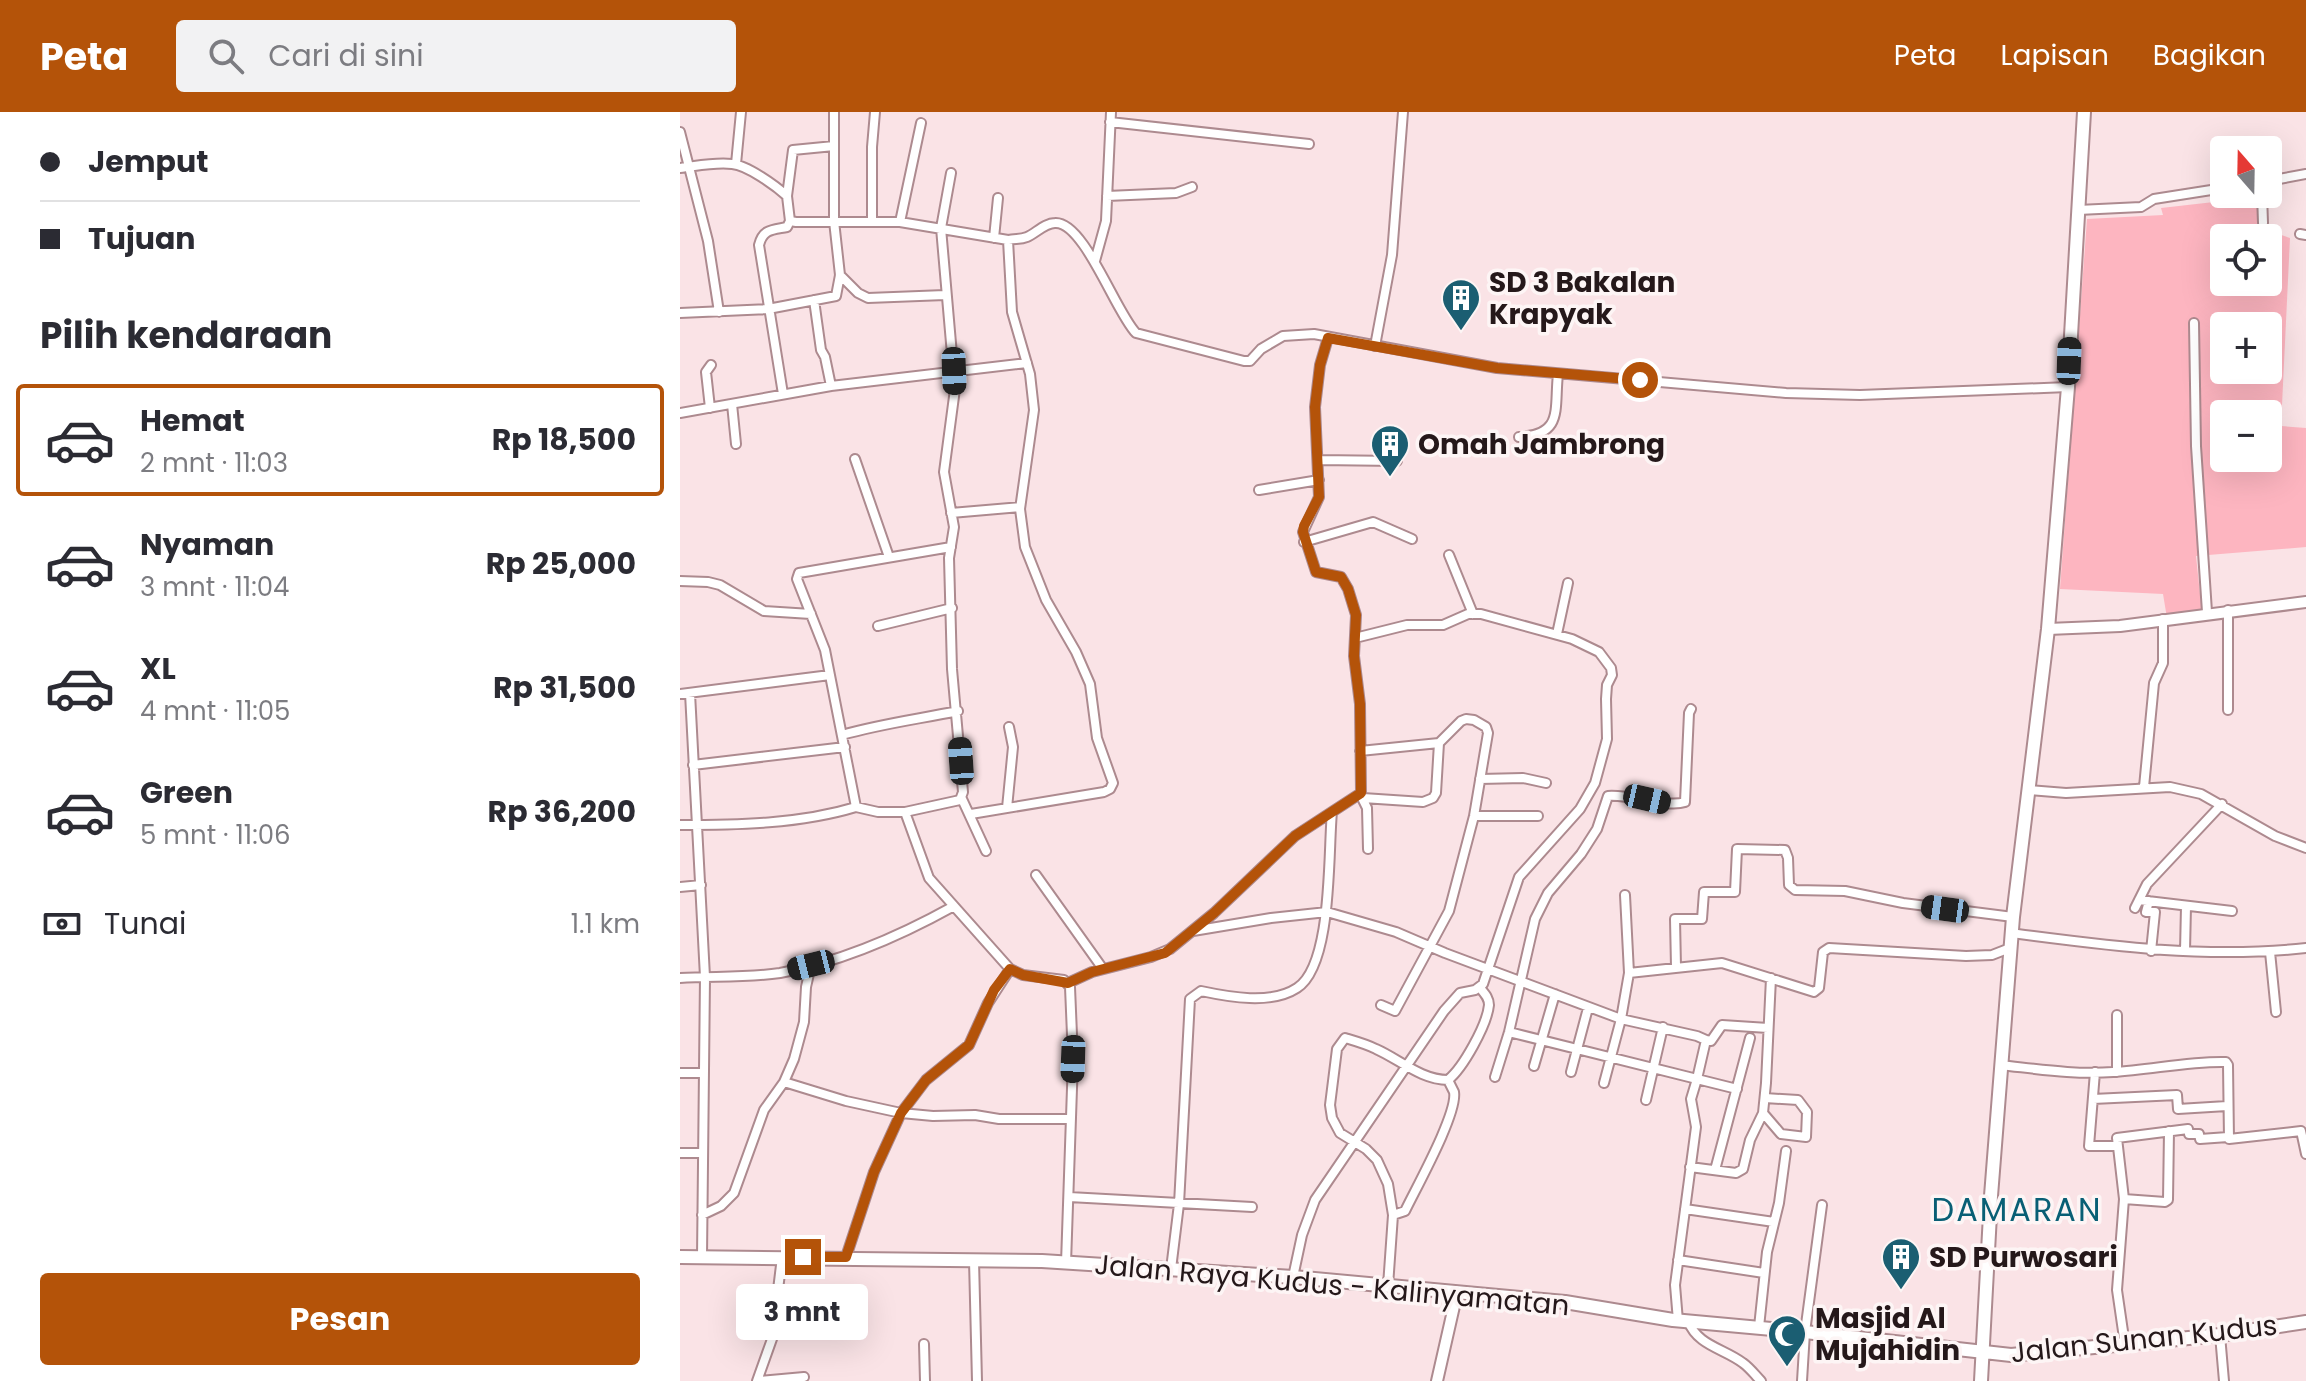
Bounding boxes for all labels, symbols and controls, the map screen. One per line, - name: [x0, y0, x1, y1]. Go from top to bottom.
- search box: [176, 20, 736, 92]
- text: Peta: [40, 30, 128, 83]
- icon: search: [204, 34, 248, 78]
- text: Cari di sini: [268, 34, 424, 77]
- text: Peta: [1894, 36, 1957, 75]
- text: Lapisan: [2001, 36, 2109, 75]
- text: Bagikan: [2153, 36, 2266, 75]
- north arrow: [2210, 136, 2282, 208]
- map controls: [2210, 136, 2282, 472]
- text: Jemput: [88, 140, 208, 183]
- text: Tujuan: [88, 217, 196, 260]
- button: locate: [2210, 224, 2282, 296]
- place label: SD 3 Bakalan Krapyak: [1489, 263, 1675, 334]
- building icon: SD 3 Bakalan Krapyak: [1440, 277, 1482, 332]
- text: Pilih kendaraan: [40, 310, 332, 361]
- button: +: [2210, 312, 2282, 384]
- car: [2056, 337, 2082, 385]
- car: [941, 347, 967, 395]
- route start: [1622, 362, 1658, 398]
- text: Hemat: [140, 399, 245, 442]
- button: −: [2210, 400, 2282, 472]
- icon: car: [44, 404, 116, 476]
- text: Rp 18,500: [492, 418, 636, 461]
- building icon: Omah Jambrong: [1369, 423, 1411, 478]
- place label: Omah Jambrong: [1418, 425, 1665, 464]
- text: 2 mnt · 11:03: [140, 445, 288, 481]
- text: Nyaman: [140, 523, 274, 566]
- icon: car: [44, 528, 116, 600]
- text: Rp 25,000: [486, 542, 636, 585]
- text: 3 mnt · 11:04: [140, 569, 289, 605]
- text: XL: [140, 647, 176, 690]
- icon: car: [44, 652, 116, 724]
- text: Rp 31,500: [493, 666, 636, 709]
- text: 4 mnt · 11:05: [140, 693, 290, 729]
- car: [947, 736, 975, 786]
- text: Green: [140, 771, 233, 814]
- icon: car: [44, 776, 116, 848]
- car: [1621, 782, 1673, 816]
- text: Rp 36,200: [488, 790, 636, 833]
- text: 5 mnt · 11:06: [140, 817, 291, 853]
- car: [1920, 894, 1970, 924]
- icon: cash: [40, 902, 84, 946]
- text: Tunai: [104, 902, 186, 945]
- text: 1.1 km: [571, 906, 640, 942]
- car: [785, 948, 837, 982]
- car: [1060, 1035, 1086, 1083]
- district label: DAMARAN: [1932, 1187, 2102, 1232]
- building icon: SD Purwosari: [1880, 1236, 1922, 1291]
- place label: SD Purwosari: [1929, 1238, 2118, 1277]
- route end: [785, 1239, 821, 1275]
- street label: Jalan Raya Kudus - Kalinyamatan: [1093, 1245, 1571, 1325]
- button: Pesan: [40, 1273, 640, 1365]
- callout: 3 mnt: [737, 1285, 869, 1341]
- text: 3 mnt: [764, 1294, 840, 1330]
- place label: Masjid Al Mujahidin: [1815, 1299, 1960, 1370]
- street label: Jalan Sunan Kudus: [2009, 1306, 2279, 1372]
- mosque icon: Masjid Al Mujahidin: [1766, 1313, 1808, 1368]

